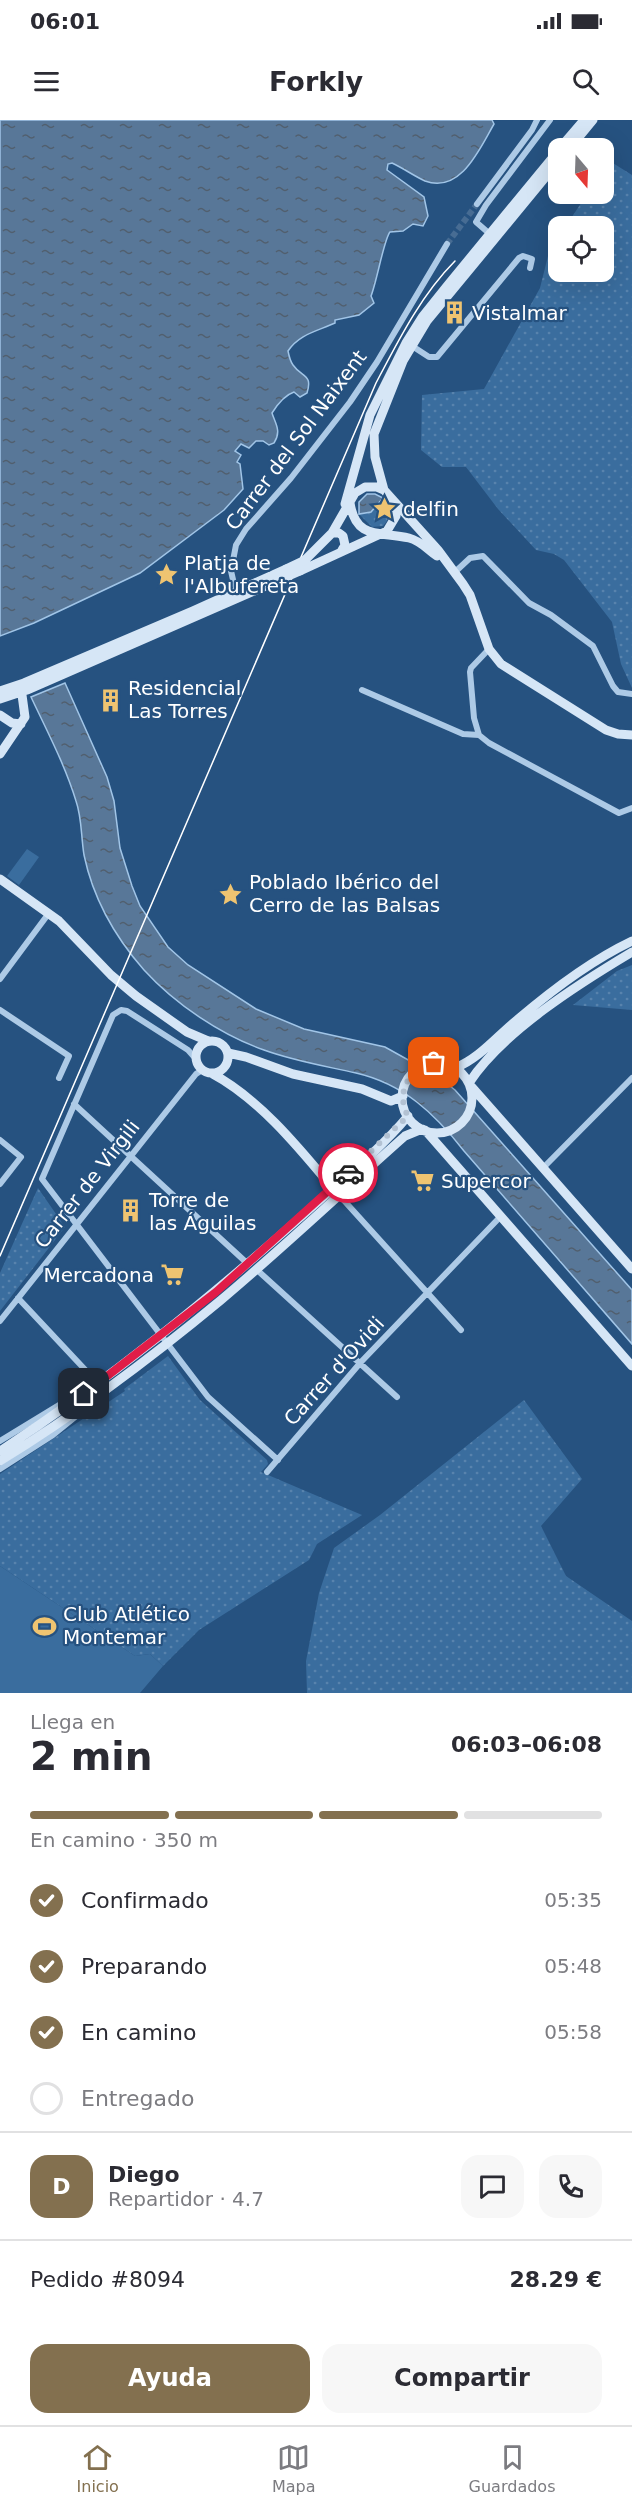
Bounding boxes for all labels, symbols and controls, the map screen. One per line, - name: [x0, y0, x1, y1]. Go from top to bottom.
- text: 06:01: [30, 9, 100, 34]
- icon: menu: [30, 65, 63, 98]
- icon: search: [569, 65, 602, 98]
- text: Forkly: [269, 66, 363, 97]
- north arrow: [548, 138, 614, 204]
- map controls: [548, 138, 614, 282]
- button: locate: [548, 216, 614, 282]
- building icon: Vistalmar: [441, 300, 467, 326]
- place label: Vistalmar: [472, 301, 568, 325]
- street label: Carrer del Sol Naixent: [220, 345, 372, 535]
- place icon: delfin: [372, 496, 398, 522]
- place label: delfin: [403, 497, 459, 521]
- place label: Platja de l'Albufereta: [184, 551, 299, 598]
- place icon: Platja de l'Albufereta: [153, 562, 179, 588]
- place label: Residencial Las Torres: [128, 676, 241, 723]
- building icon: Residencial Las Torres: [97, 687, 123, 713]
- place label: Poblado Ibérico del Cerro de las Balsas: [249, 870, 440, 917]
- place icon: Poblado Ibérico del Cerro de las Balsas: [218, 881, 244, 907]
- pin: [408, 1037, 459, 1088]
- icon: bag: [417, 1046, 450, 1079]
- street label: Carrer de Virgili: [29, 1115, 145, 1253]
- courier: [318, 1143, 378, 1203]
- icon: car: [332, 1157, 365, 1190]
- supermarket icon: Supercor: [410, 1168, 436, 1194]
- place label: Supercor: [441, 1169, 531, 1193]
- place label: Torre de las Águilas: [148, 1188, 256, 1235]
- building icon: Torre de las Águilas: [118, 1198, 144, 1224]
- supermarket icon: Mercadona: [159, 1262, 185, 1288]
- place label: Mercadona: [44, 1263, 154, 1287]
- street label: Carrer d'Ovidi: [279, 1312, 389, 1430]
- pin: [58, 1368, 109, 1419]
- icon: home: [67, 1377, 100, 1410]
- place label: Club Atlético Montemar: [63, 1602, 190, 1649]
- sports icon: Club Atlético Montemar: [32, 1613, 58, 1639]
- text: Llega en: [30, 1710, 115, 1734]
- text: 06:03–06:08: [451, 1732, 602, 1757]
- text: 2 min: [30, 1734, 152, 1779]
- text: En camino · 350 m: [30, 1828, 218, 1852]
- icon: check: [30, 1884, 63, 1917]
- text: Confirmado: [81, 1888, 209, 1913]
- text: 05:35: [544, 1888, 602, 1912]
- icon: check: [30, 1950, 63, 1983]
- text: Preparando: [81, 1954, 207, 1979]
- text: 05:48: [544, 1954, 602, 1978]
- icon: check: [30, 2016, 63, 2049]
- text: En camino: [81, 2020, 196, 2045]
- text: 05:58: [544, 2020, 602, 2044]
- text: Entregado: [81, 2086, 194, 2111]
- button: chat: [461, 2155, 524, 2218]
- button: phone: [539, 2155, 602, 2218]
- text: Diego: [108, 2162, 180, 2187]
- text: D: [52, 2174, 71, 2199]
- text: Repartidor · 4.7: [108, 2187, 264, 2211]
- text: Pedido #8094: [30, 2267, 185, 2292]
- text: 28.29 €: [509, 2267, 602, 2292]
- button: Ayuda: [30, 2344, 310, 2413]
- button: Compartir: [322, 2344, 602, 2413]
- tab: Inicio: [77, 2441, 119, 2496]
- tab: Mapa: [272, 2441, 316, 2496]
- tab: Guardados: [469, 2441, 555, 2496]

